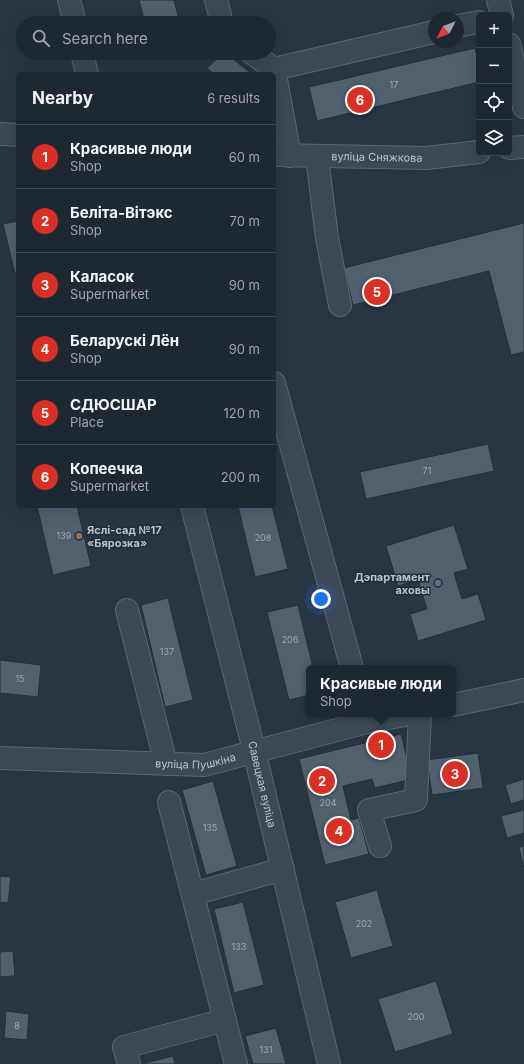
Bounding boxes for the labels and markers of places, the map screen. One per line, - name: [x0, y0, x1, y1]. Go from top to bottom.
- pin: 6: [347, 85, 373, 115]
- pin: 5: [364, 277, 390, 307]
- place label: Яслі-сад №17 «Бярозка»: [87, 523, 162, 550]
- marker: Яслі-сад №17 «Бярозка»: [74, 531, 84, 541]
- place label: Дэпартамент аховы: [354, 570, 430, 597]
- marker: Дэпартамент аховы: [433, 578, 443, 588]
- pin: 1: [368, 730, 394, 760]
- pin: 3: [442, 759, 468, 789]
- pin: 2: [309, 766, 335, 796]
- pin: 4: [326, 816, 352, 846]

